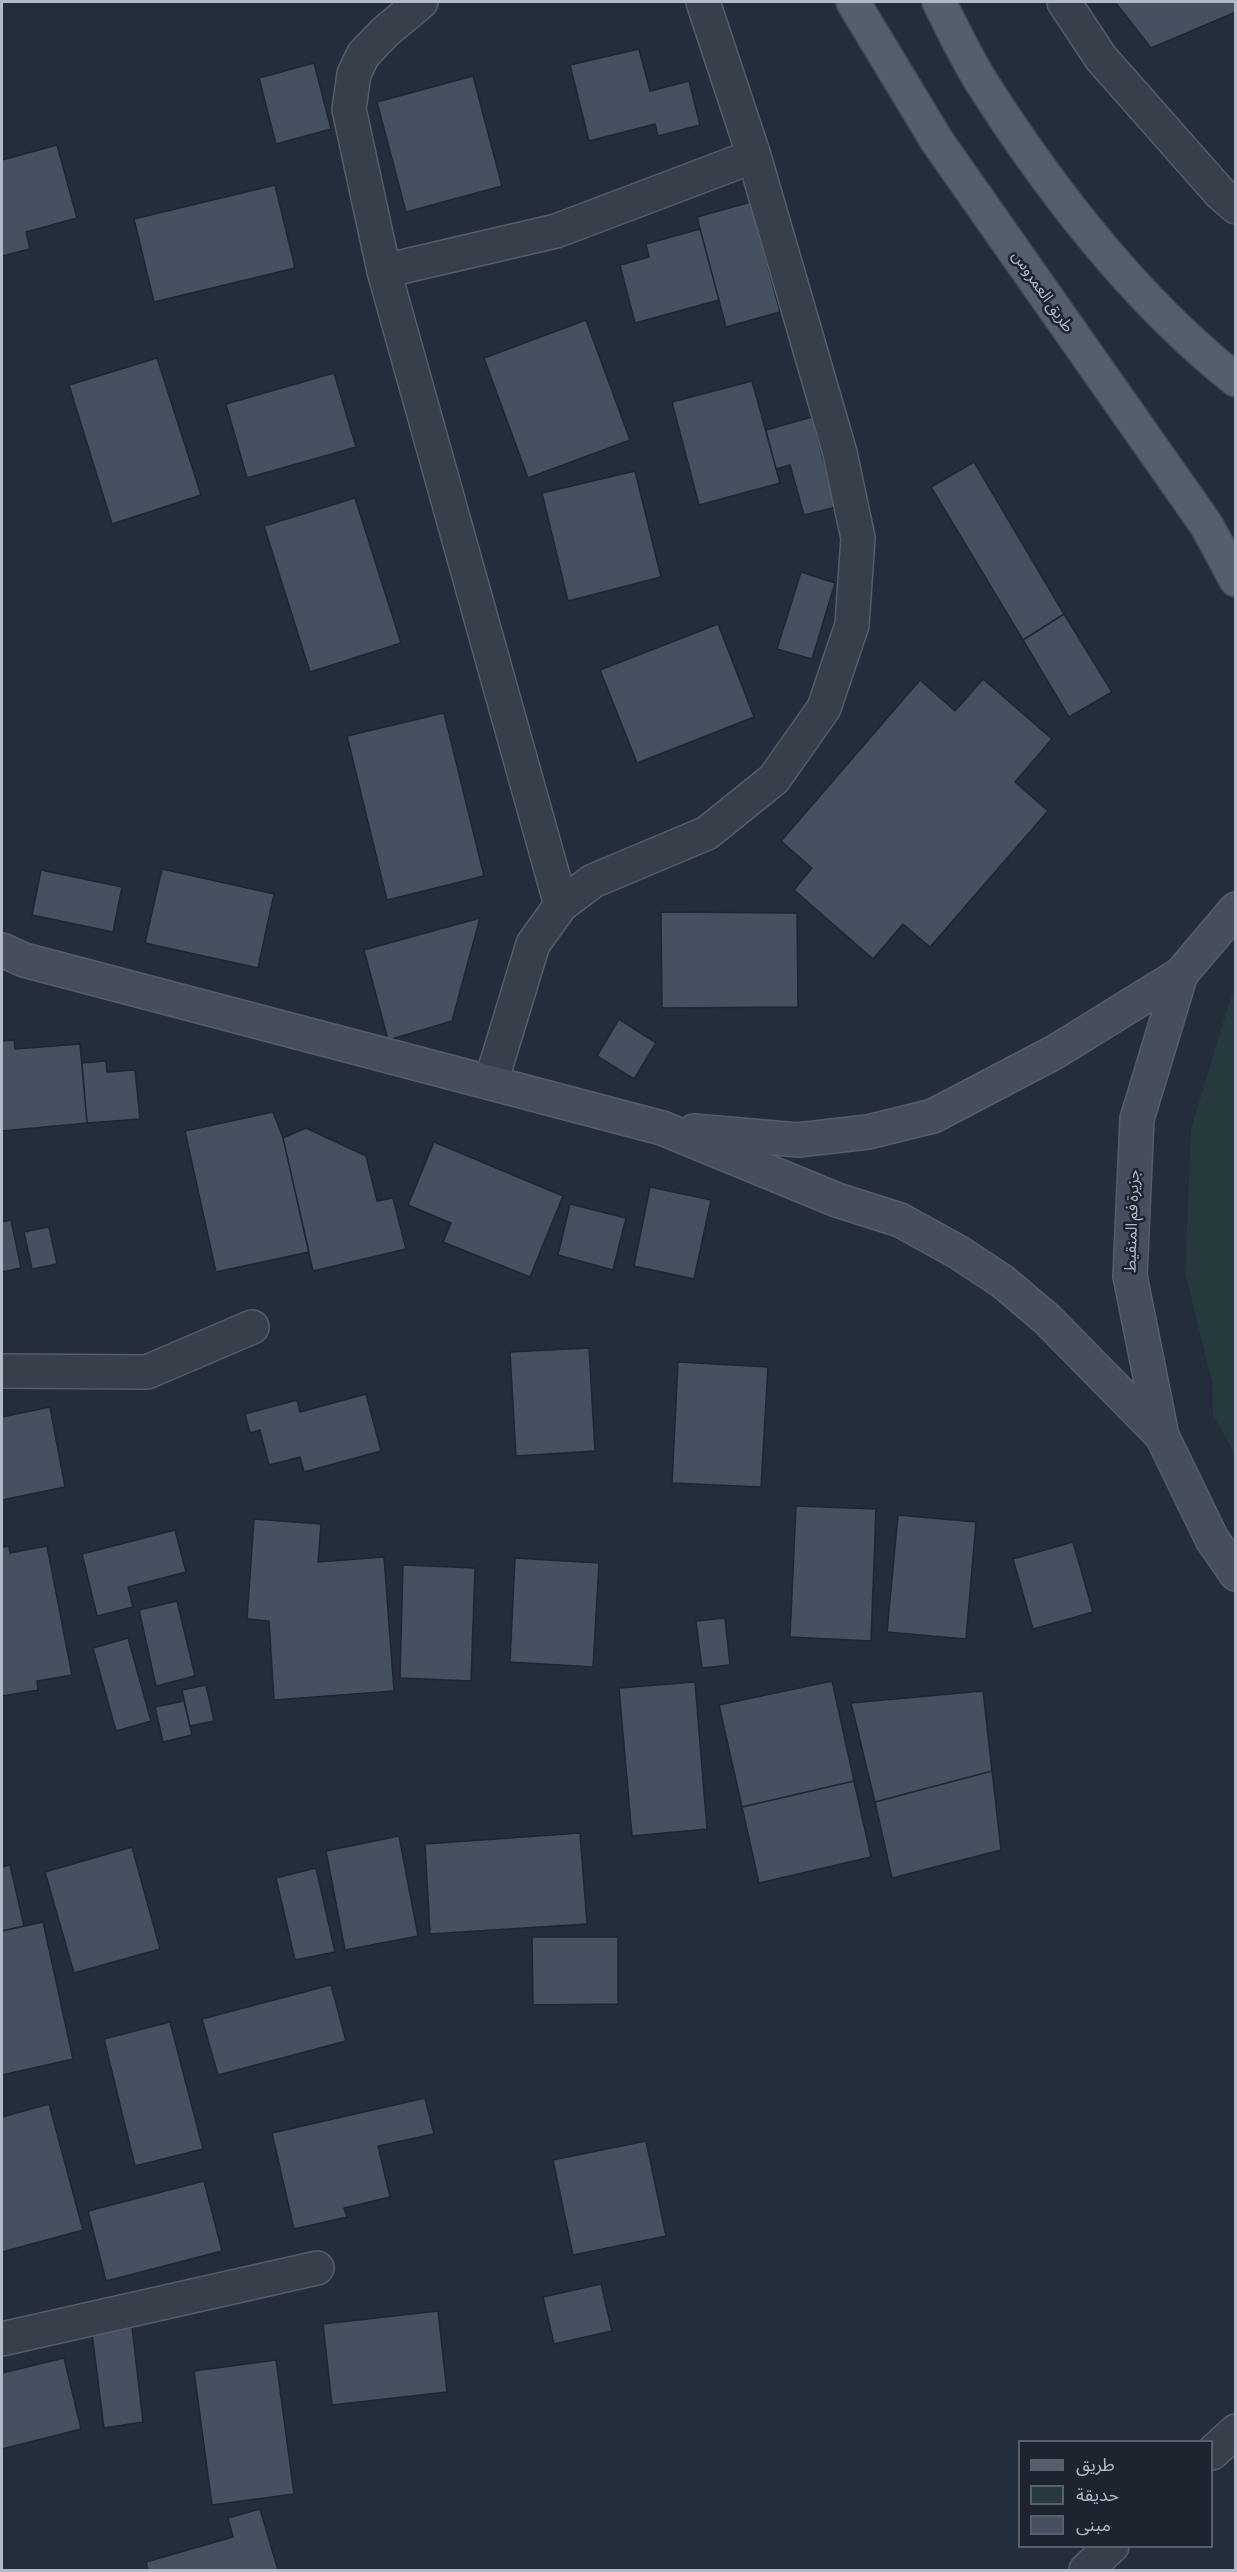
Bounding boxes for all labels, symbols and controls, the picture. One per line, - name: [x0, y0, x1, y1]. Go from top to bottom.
- street label: طريق العمروس: [1007, 247, 1077, 337]
- street label: جزيرة فم المنقيط: [1122, 1169, 1144, 1273]
- legend: [1018, 2440, 1213, 2548]
- text: طريق: [1076, 2455, 1115, 2476]
- text: حديقة: [1076, 2485, 1119, 2506]
- text: مبنى: [1076, 2515, 1111, 2536]

